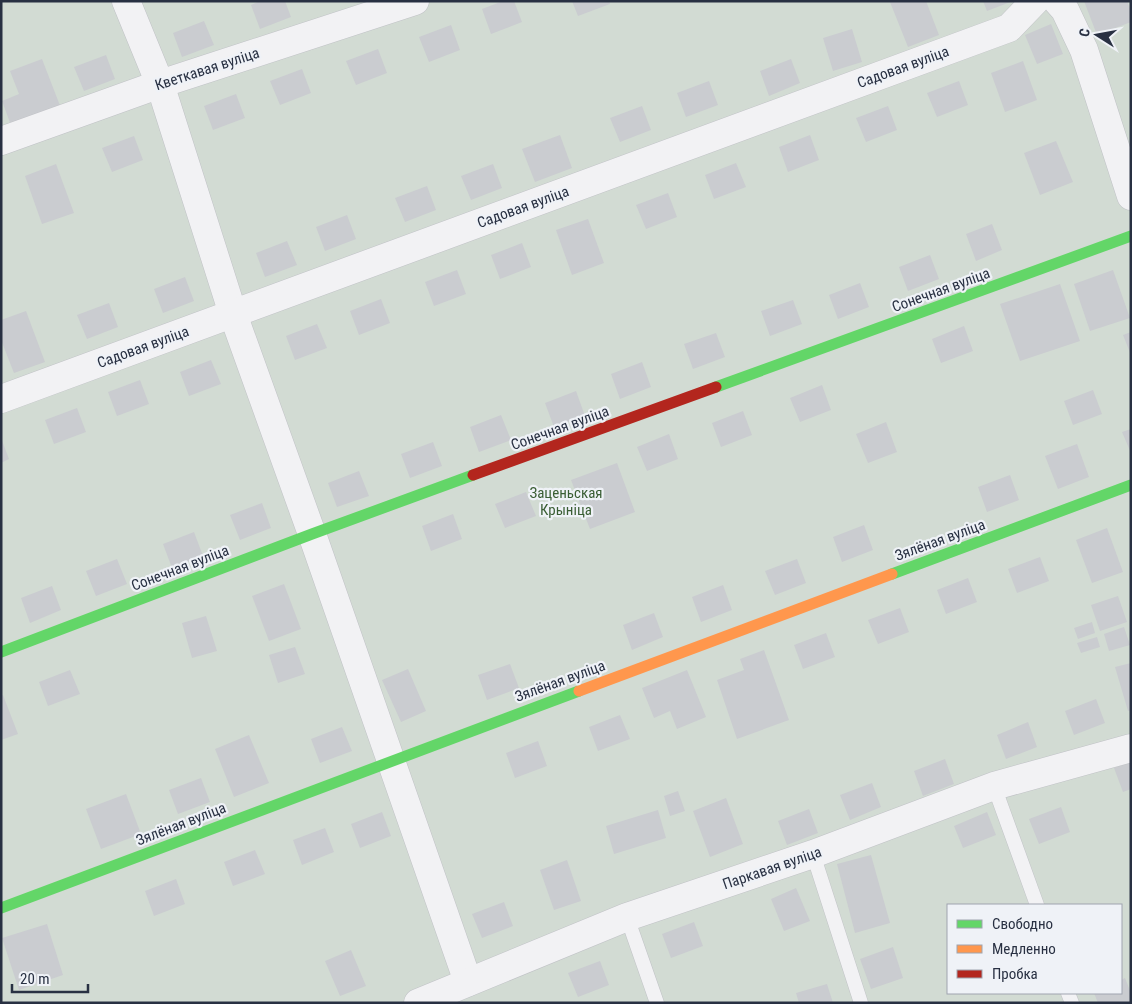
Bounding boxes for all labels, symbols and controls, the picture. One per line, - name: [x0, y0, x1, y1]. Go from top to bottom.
- north arrow: [1072, 10, 1122, 60]
- text: С: [1076, 27, 1093, 38]
- street label: Садовая вуліца: [855, 42, 951, 92]
- street label: Кветкавая вуліца: [153, 44, 261, 94]
- street label: Садовая вуліца: [475, 182, 571, 232]
- street label: Сонечная вуліца: [890, 264, 992, 316]
- street label: Садовая вуліца: [95, 322, 191, 372]
- street label: Сонечная вуліца: [509, 402, 611, 454]
- park label: Заценьская Крыніца: [529, 484, 603, 519]
- street label: Зялёная вуліца: [892, 515, 988, 565]
- street label: Сонечная вуліца: [129, 541, 231, 595]
- street label: Зялёная вуліца: [512, 656, 608, 706]
- street label: Зялёная вуліца: [134, 799, 228, 849]
- street label: Паркавая вуліца: [720, 843, 824, 893]
- legend: [947, 904, 1122, 994]
- text: Свободно: [992, 915, 1053, 933]
- text: Медленно: [992, 940, 1056, 958]
- scale bar: [12, 962, 89, 994]
- text: Пробка: [992, 965, 1038, 983]
- text: 20 m: [20, 970, 50, 988]

